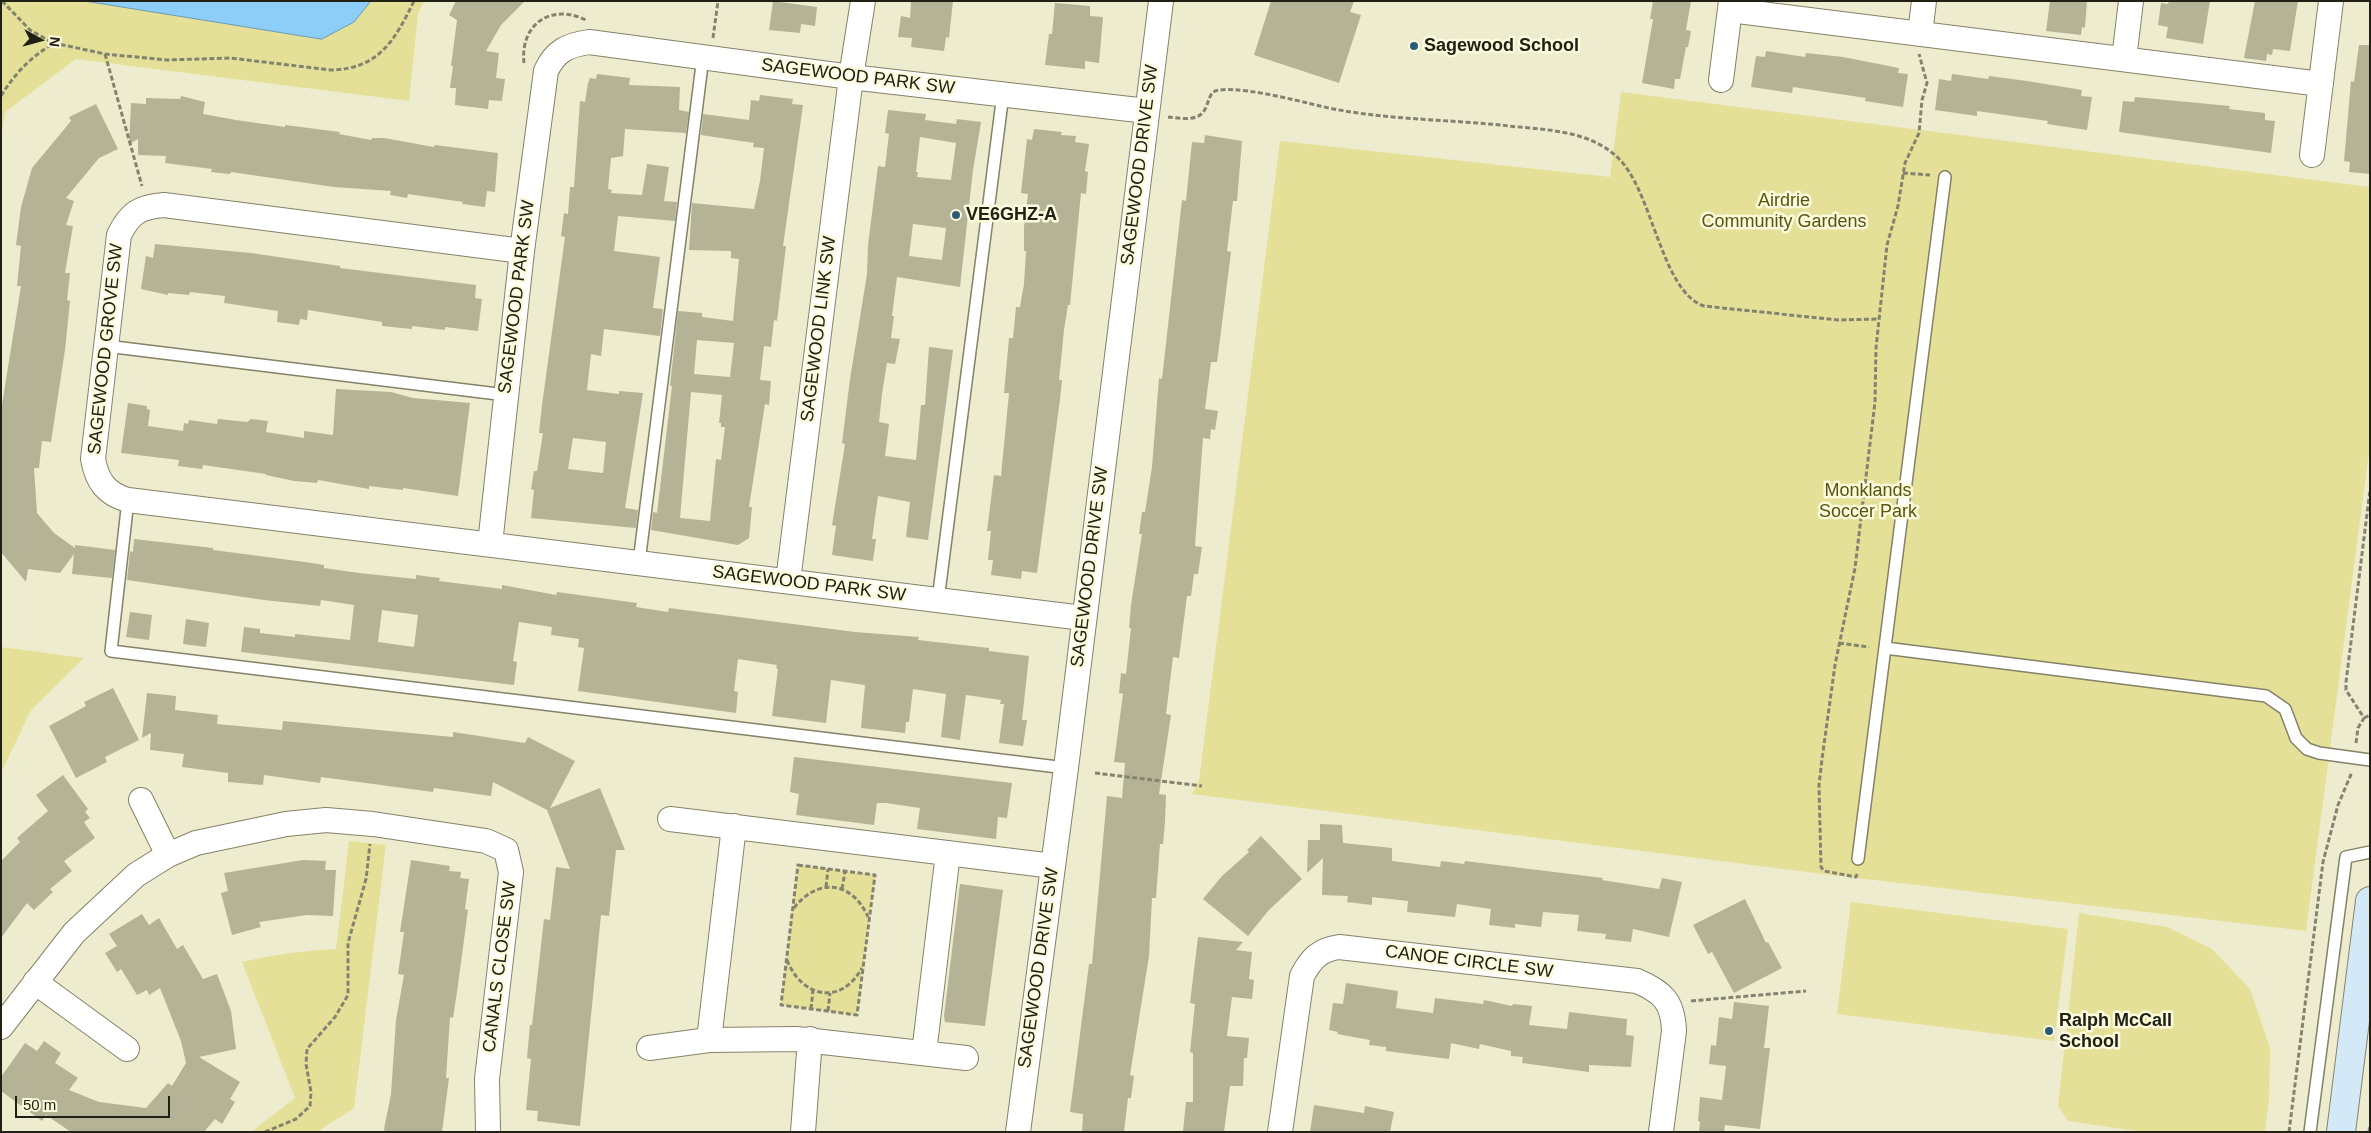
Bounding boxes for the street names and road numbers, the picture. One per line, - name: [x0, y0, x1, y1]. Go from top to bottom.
- street label: SAGEWOOD PARK SW: [760, 54, 956, 100]
- street label: SAGEWOOD DRIVE SW: [1117, 63, 1163, 267]
- street label: SAGEWOOD PARK SW: [494, 199, 540, 395]
- street label: SAGEWOOD LINK SW: [797, 235, 841, 423]
- street label: SAGEWOOD GROVE SW: [84, 242, 128, 456]
- street label: SAGEWOOD DRIVE SW: [1067, 465, 1113, 669]
- street label: SAGEWOOD PARK SW: [711, 561, 907, 607]
- street label: SAGEWOOD DRIVE SW: [1014, 866, 1064, 1070]
- street label: CANALS CLOSE SW: [479, 880, 521, 1054]
- street label: CANOE CIRCLE SW: [1384, 941, 1554, 983]

